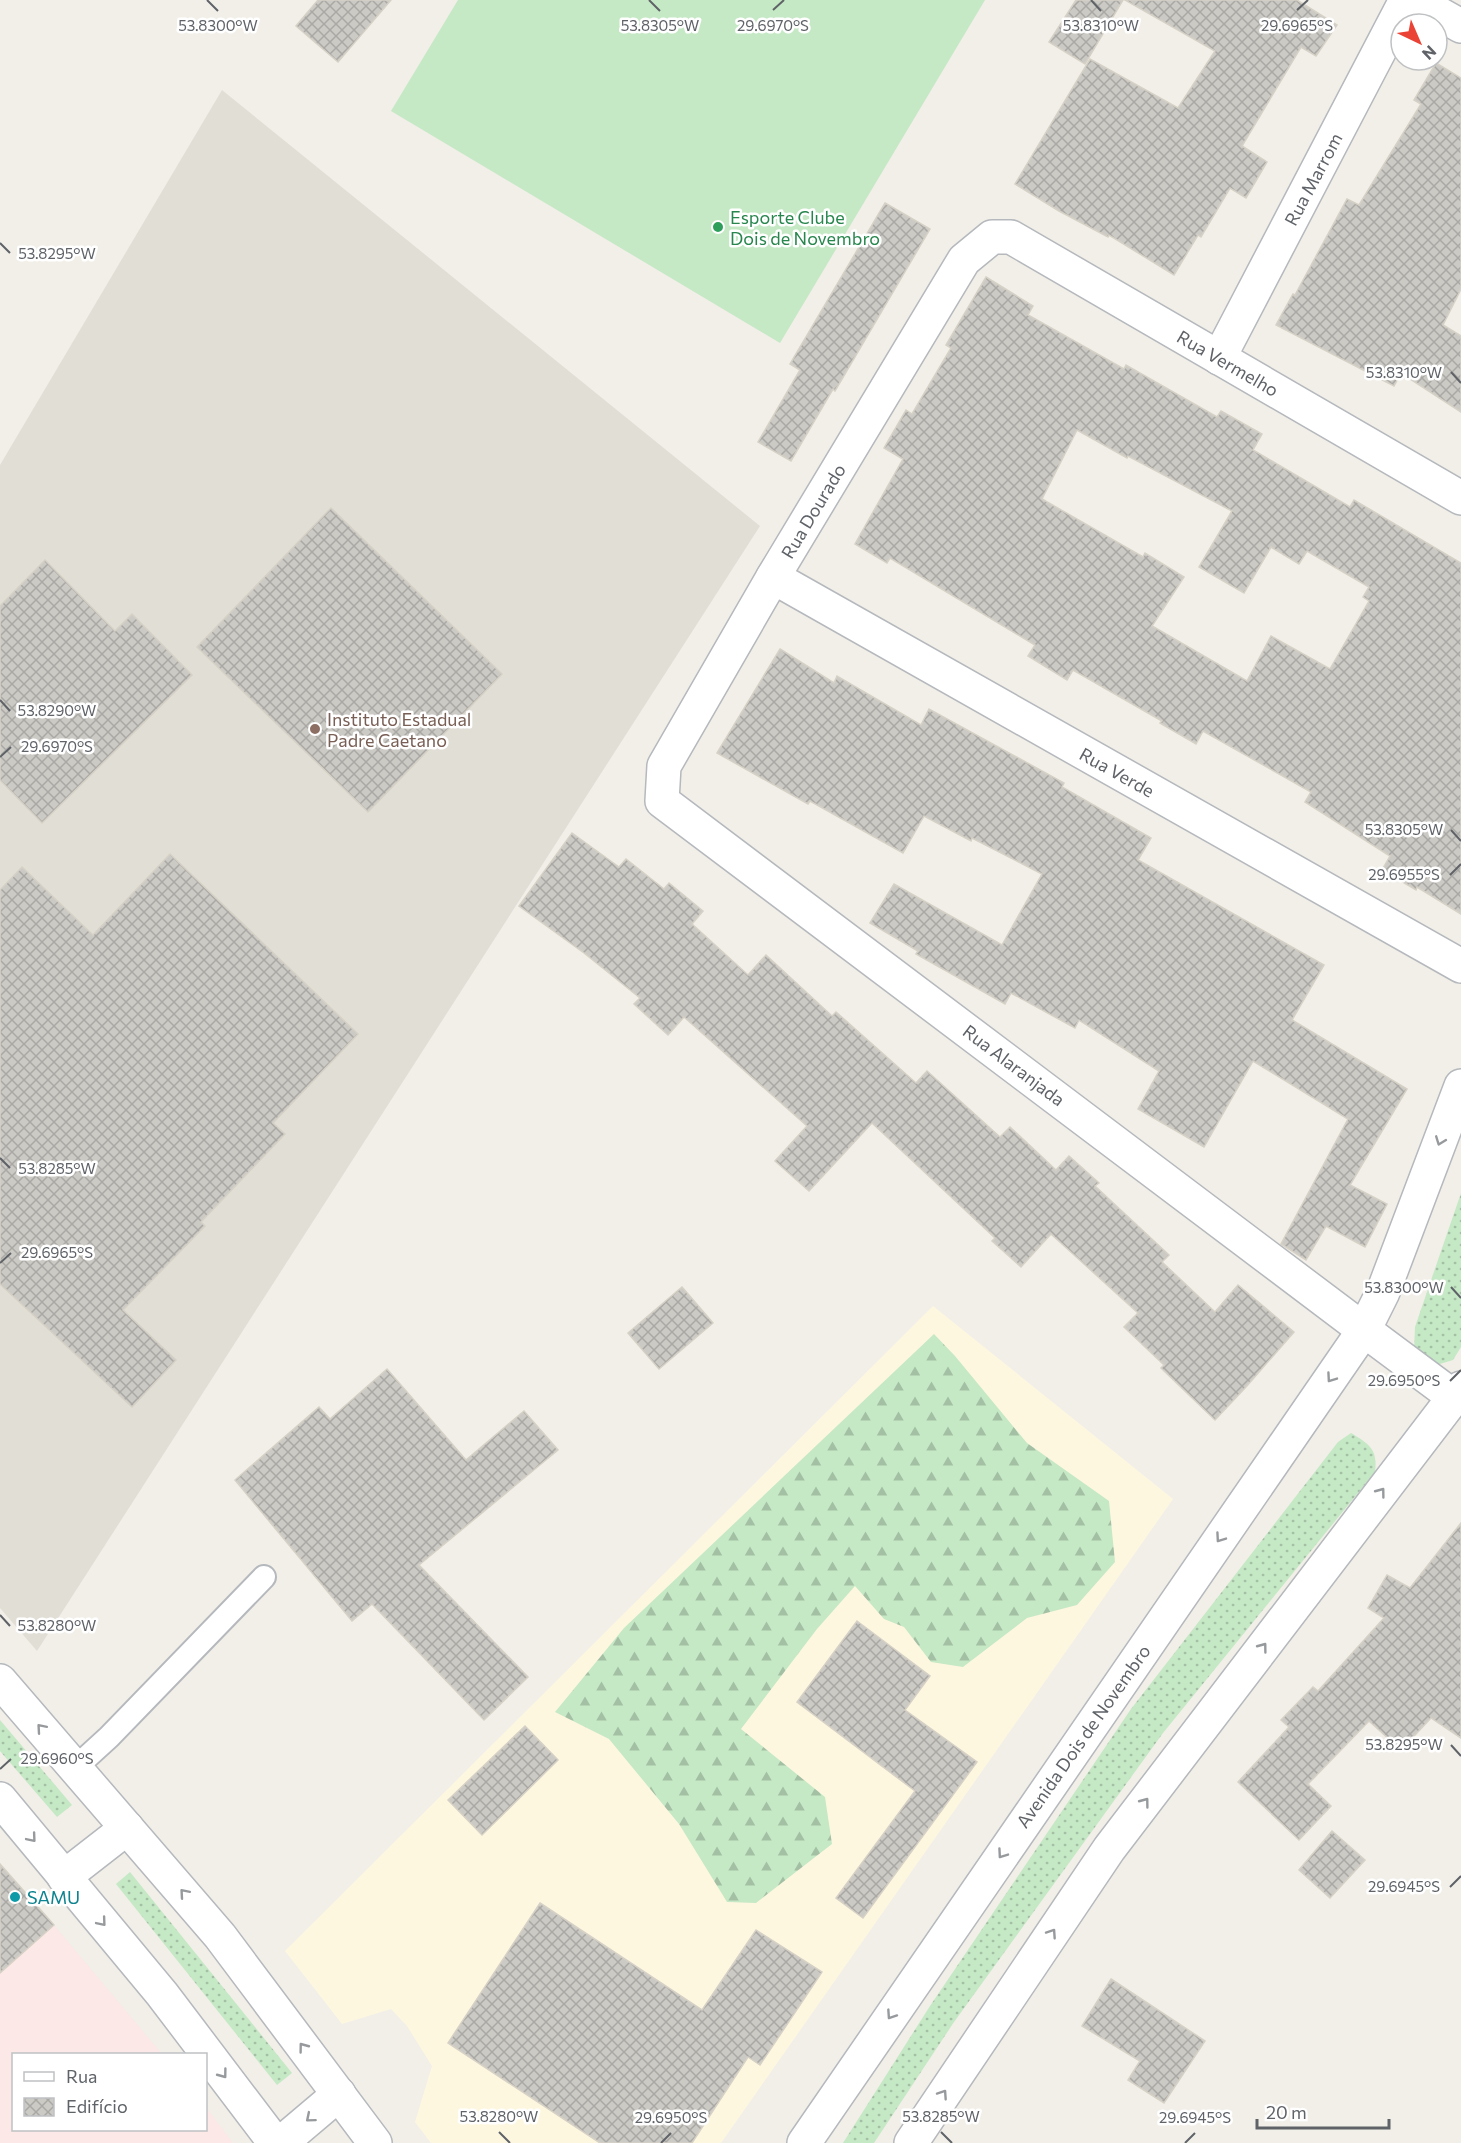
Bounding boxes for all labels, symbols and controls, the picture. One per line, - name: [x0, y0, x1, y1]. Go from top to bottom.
- north arrow: [1389, 12, 1449, 72]
- text: 53.8300°W: [178, 16, 258, 34]
- text: 53.8305°W: [621, 16, 699, 34]
- text: 29.6970°S: [737, 16, 809, 34]
- text: 53.8310°W: [1063, 16, 1139, 34]
- text: 29.6965°S: [1261, 16, 1333, 34]
- text: N: [1419, 42, 1441, 64]
- street label: Rua Marrom: [1279, 129, 1347, 229]
- place label: Esporte Clube Dois de Novembro: [730, 206, 880, 249]
- marker: Esporte Clube Dois de Novembro: [711, 220, 725, 234]
- text: 53.8295°W: [18, 244, 96, 262]
- street label: Rua Vermelho: [1173, 325, 1283, 401]
- text: 53.8310°W: [1366, 363, 1442, 381]
- street label: Rua Dourado: [776, 460, 850, 562]
- text: 53.8290°W: [18, 701, 96, 719]
- place label: Instituto Estadual Padre Caetano: [327, 708, 471, 751]
- marker: Instituto Estadual Padre Caetano: [308, 722, 322, 736]
- text: 29.6970°S: [21, 737, 93, 755]
- street label: Rua Verde: [1076, 742, 1158, 802]
- text: 53.8305°W: [1365, 820, 1443, 838]
- text: 29.6955°S: [1368, 865, 1440, 883]
- street label: Rua Alaranjada: [959, 1020, 1069, 1110]
- one-way arrow: [1435, 1135, 1447, 1146]
- text: 53.8285°W: [18, 1159, 96, 1177]
- text: 29.6965°S: [21, 1243, 93, 1261]
- text: 53.8300°W: [1364, 1278, 1444, 1296]
- one-way arrow: [1327, 1371, 1338, 1382]
- text: 29.6950°S: [1368, 1371, 1441, 1389]
- one-way arrow: [1374, 1488, 1385, 1499]
- one-way arrow: [1216, 1532, 1227, 1543]
- text: 53.8280°W: [18, 1616, 96, 1634]
- street label: Avenida Dois de Novembro: [1011, 1640, 1155, 1832]
- one-way arrow: [1256, 1643, 1267, 1654]
- one-way arrow: [37, 1724, 48, 1735]
- text: 53.8295°W: [1365, 1735, 1443, 1753]
- text: 29.6960°S: [20, 1749, 94, 1767]
- one-way arrow: [1137, 1798, 1148, 1809]
- one-way arrow: [25, 1831, 36, 1842]
- one-way arrow: [998, 1847, 1009, 1858]
- text: 29.6945°S: [1368, 1877, 1440, 1895]
- place label: SAMU: [27, 1886, 80, 1908]
- one-way arrow: [180, 1889, 191, 1900]
- marker: SAMU: [8, 1890, 22, 1904]
- one-way arrow: [95, 1915, 106, 1926]
- one-way arrow: [1045, 1928, 1056, 1939]
- one-way arrow: [887, 2008, 898, 2019]
- one-way arrow: [300, 2043, 311, 2054]
- legend: [12, 2053, 207, 2131]
- text: Rua: [66, 2065, 97, 2087]
- one-way arrow: [215, 2067, 226, 2078]
- one-way arrow: [936, 2090, 947, 2101]
- scale bar: [1257, 2092, 1389, 2130]
- text: Edifício: [66, 2095, 128, 2117]
- text: 20 m: [1266, 2101, 1307, 2123]
- text: 53.8280°W: [460, 2107, 538, 2125]
- text: 53.8285°W: [902, 2107, 980, 2125]
- text: 29.6950°S: [635, 2108, 708, 2126]
- text: 29.6945°S: [1159, 2108, 1231, 2126]
- one-way arrow: [306, 2111, 317, 2122]

